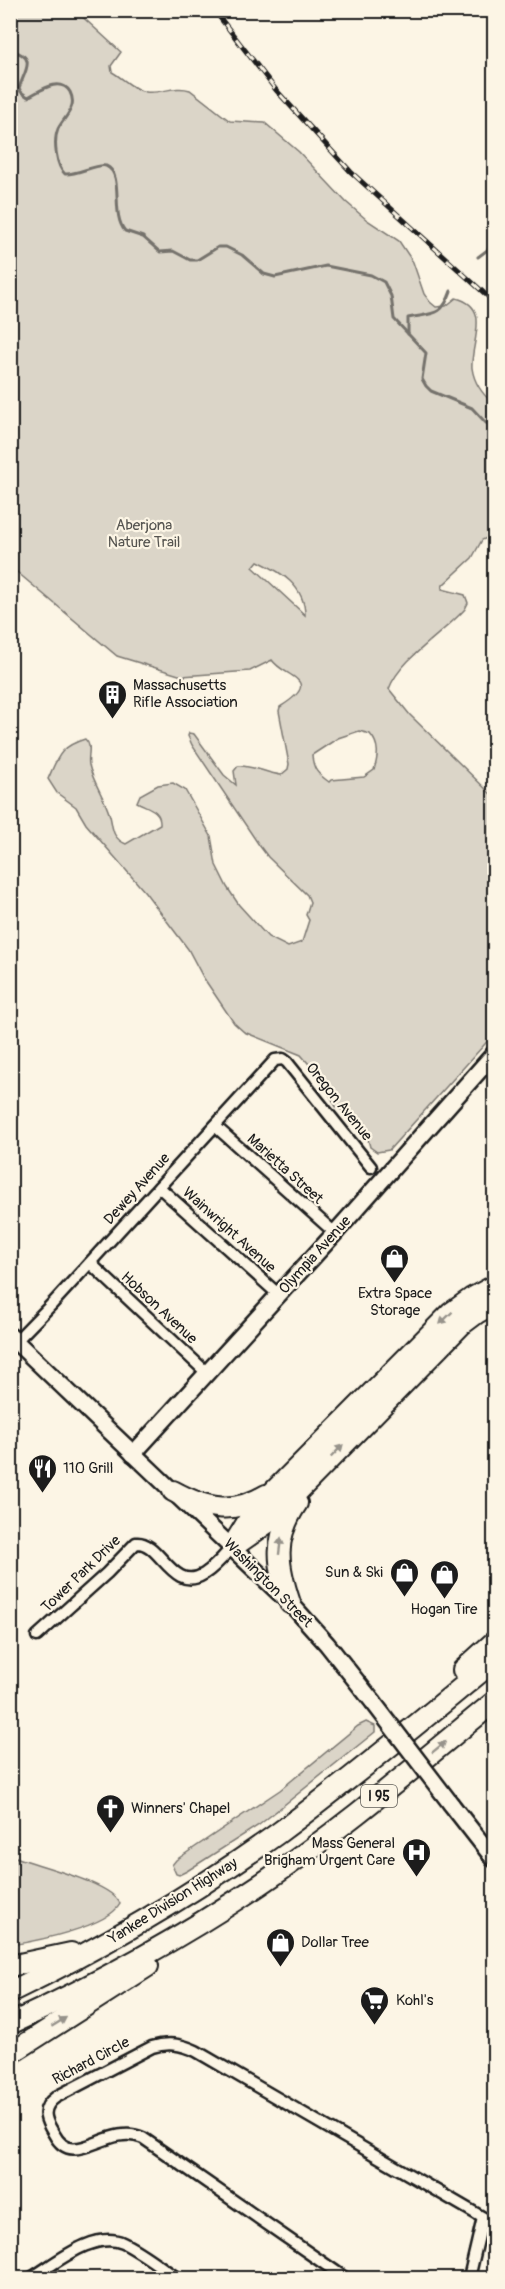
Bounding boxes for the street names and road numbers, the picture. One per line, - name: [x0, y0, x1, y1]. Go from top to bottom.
- street label: Oregon Avenue: [302, 1059, 377, 1145]
- street label: Marietta Street: [243, 1130, 328, 1209]
- street label: Dewey Avenue: [100, 1149, 175, 1229]
- street label: Wainwright Avenue: [178, 1183, 280, 1277]
- street label: Olympia Avenue: [275, 1211, 356, 1298]
- street label: Hobson Avenue: [117, 1268, 202, 1349]
- street label: Tower Park Drive: [37, 1531, 125, 1617]
- street label: Washington Street: [219, 1534, 317, 1632]
- road number: I 95: [361, 1785, 397, 1807]
- street label: Yankee Division Highway: [104, 1853, 242, 1949]
- street label: Richard Circle: [49, 2032, 133, 2089]

